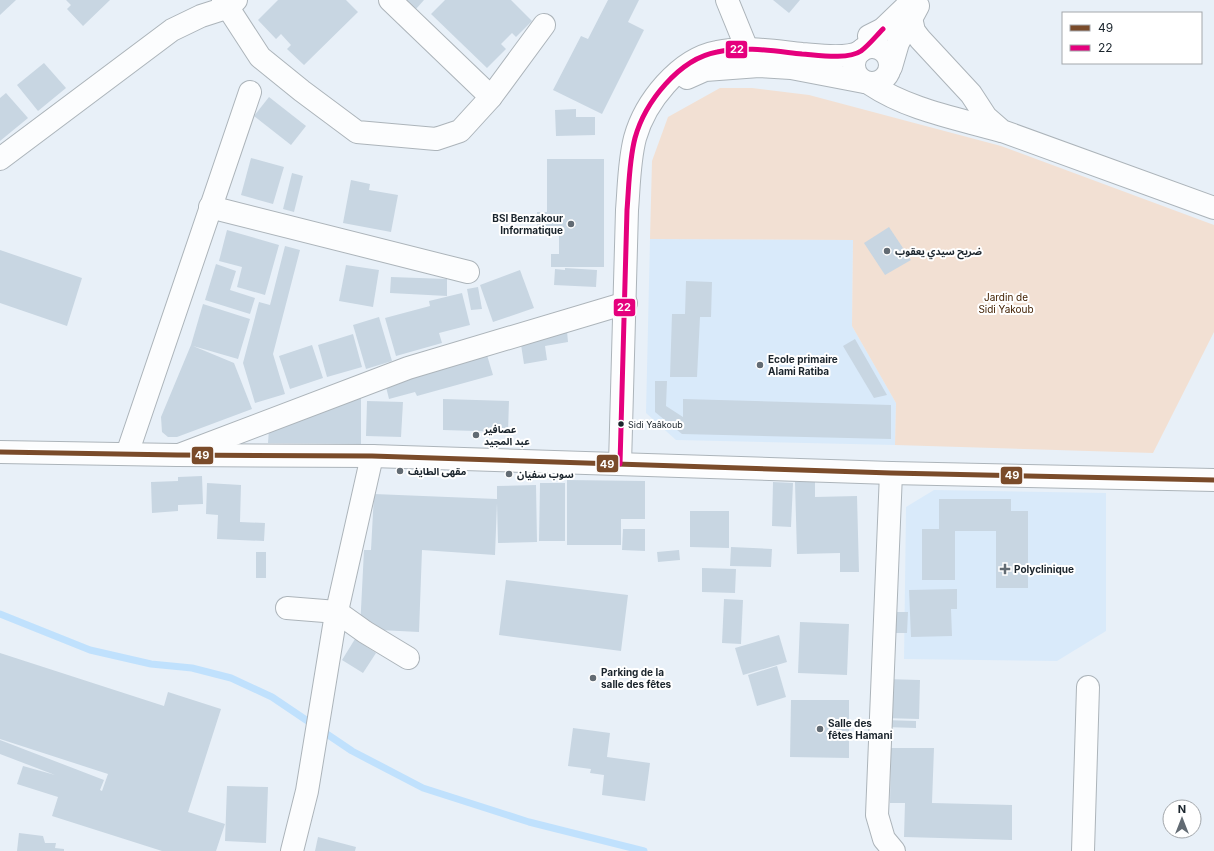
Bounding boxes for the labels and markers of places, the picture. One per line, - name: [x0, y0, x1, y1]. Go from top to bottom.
- place label: BSI Benzakour Informatique: [492, 212, 563, 236]
- marker: BSI Benzakour Informatique: [566, 219, 576, 229]
- place label: ضريح سيدي يعقوب: [895, 245, 982, 260]
- marker: ضريح سيدي يعقوب: [882, 246, 892, 256]
- place label: Ecole primaire Alami Ratiba: [768, 353, 838, 377]
- marker: Ecole primaire Alami Ratiba: [755, 360, 765, 370]
- marker: Sidi Yaâkoub: [616, 419, 626, 429]
- place label: Sidi Yaâkoub: [628, 419, 683, 430]
- place label: عصافير عبد المجيد: [483, 423, 530, 448]
- marker: عصافير عبد المجيد: [471, 430, 481, 440]
- place label: مقهى الطايف: [408, 465, 467, 478]
- marker: مقهى الطايف: [395, 466, 405, 476]
- place label: سوب سفيان: [517, 468, 574, 481]
- marker: سوب سفيان: [504, 469, 514, 479]
- marker: Polyclinique: [999, 563, 1011, 575]
- place label: Polyclinique: [1014, 563, 1074, 576]
- place label: Parking de la salle des fêtes: [601, 666, 672, 690]
- marker: Parking de la salle des fêtes: [588, 673, 598, 683]
- place label: Salle des fêtes Hamani: [828, 717, 893, 741]
- marker: Salle des fêtes Hamani: [815, 724, 825, 734]

